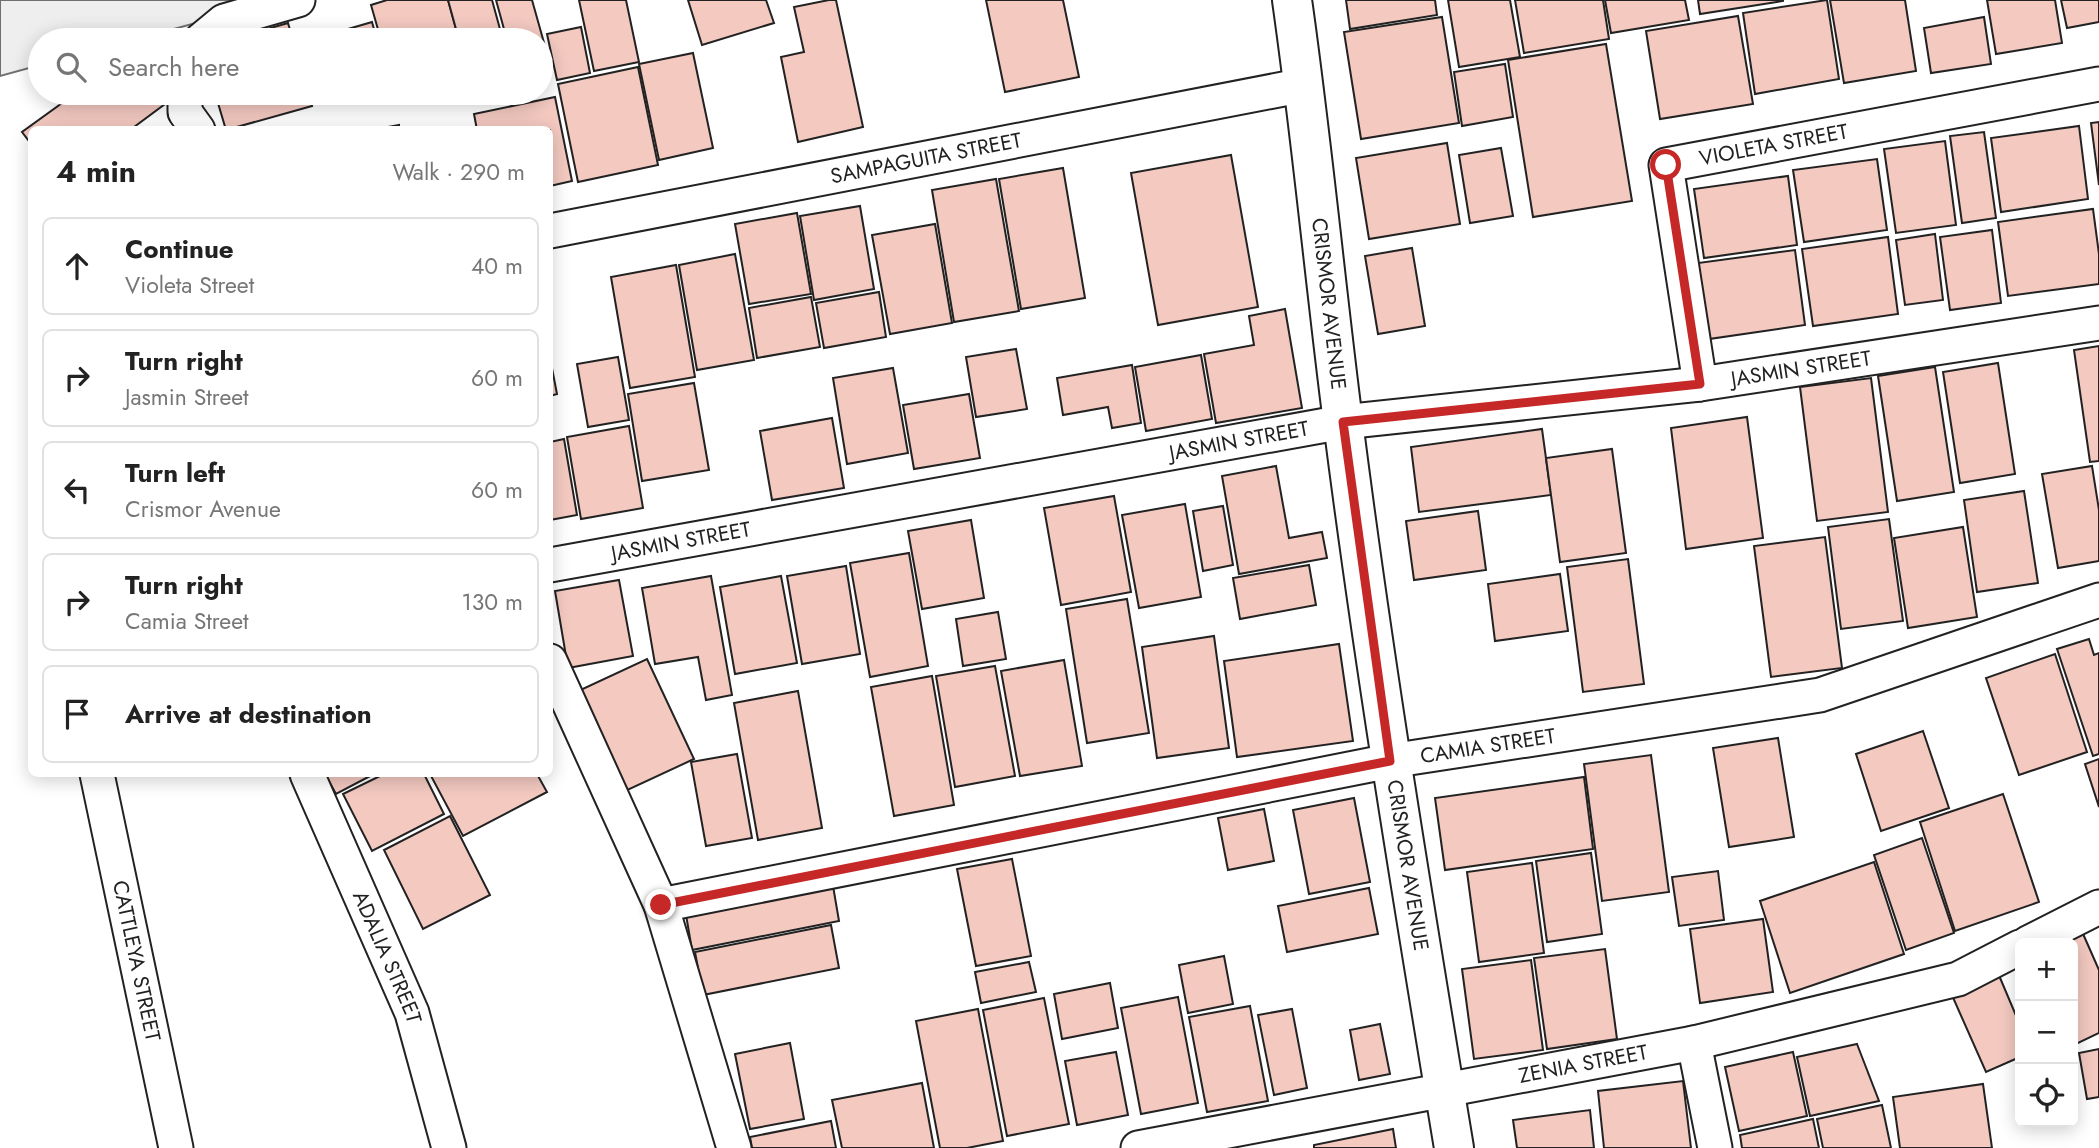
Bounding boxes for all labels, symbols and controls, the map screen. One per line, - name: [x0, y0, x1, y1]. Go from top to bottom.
- search box: [28, 28, 553, 105]
- icon: search: [52, 48, 90, 86]
- text: Search here: [108, 48, 240, 86]
- street label: VIOLETA STREET: [1697, 116, 1850, 173]
- street label: SAMPAGUITA STREET: [828, 125, 1024, 191]
- route start: [1650, 149, 1681, 180]
- text: 4 min: [56, 150, 136, 193]
- text: Walk · 290 m: [392, 155, 525, 189]
- street label: CRISMOR AVENUE: [1304, 216, 1354, 391]
- text: Continue: [125, 230, 234, 268]
- icon: ahead: [58, 247, 96, 285]
- text: 40 m: [471, 249, 523, 283]
- text: Violeta Street: [125, 268, 254, 302]
- text: Turn right: [125, 342, 243, 380]
- street label: JASMIN STREET: [1726, 343, 1873, 395]
- icon: right: [58, 359, 96, 397]
- text: 60 m: [471, 361, 523, 395]
- text: Jasmin Street: [125, 380, 249, 414]
- street label: JASMIN STREET: [1164, 413, 1311, 469]
- text: Turn left: [125, 454, 225, 492]
- icon: left: [58, 471, 96, 509]
- text: 60 m: [471, 473, 523, 507]
- text: Crismor Avenue: [125, 492, 281, 526]
- street label: JASMIN STREET: [606, 514, 753, 569]
- text: Turn right: [125, 566, 243, 604]
- icon: right: [58, 583, 96, 621]
- text: 130 m: [461, 585, 523, 619]
- text: Camia Street: [125, 604, 249, 638]
- icon: arrive: [58, 695, 96, 733]
- text: Arrive at destination: [125, 695, 372, 733]
- street label: CAMIA STREET: [1418, 721, 1558, 771]
- street label: CRISMOR AVENUE: [1379, 778, 1436, 953]
- street label: CATTLEYA STREET: [105, 878, 168, 1044]
- street label: ADALIA STREET: [345, 886, 429, 1027]
- route end: [645, 889, 676, 920]
- map controls: [2015, 938, 2078, 1127]
- button: +: [2015, 938, 2078, 1001]
- button: −: [2015, 1001, 2078, 1064]
- street label: ZENIA STREET: [1516, 1037, 1650, 1091]
- button: locate: [2015, 1064, 2078, 1127]

